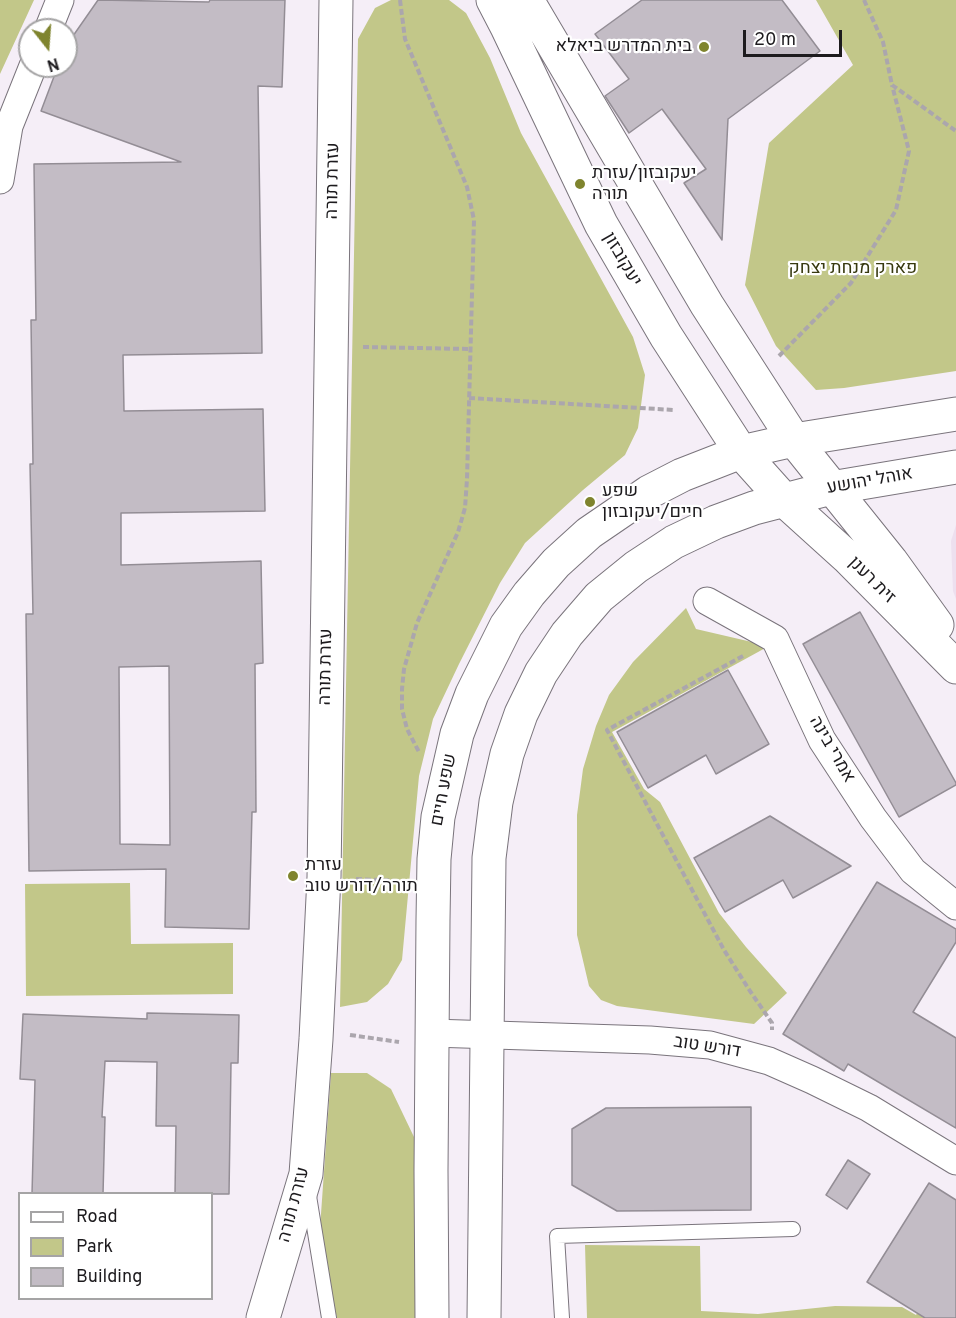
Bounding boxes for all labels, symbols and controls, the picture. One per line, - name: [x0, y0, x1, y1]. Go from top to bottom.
- north arrow: [18, 18, 78, 78]
- scale bar: [746, 18, 845, 56]
- text: 20 m: [754, 29, 796, 52]
- place label: בית המדרש ביאלא: [556, 36, 692, 58]
- marker: בית המדרש ביאלא: [697, 40, 711, 54]
- text: N: [44, 52, 61, 75]
- street label: עזרת תורה: [323, 142, 345, 220]
- place label: יעקובזון/עזרת תורה: [592, 163, 696, 206]
- marker: יעקובזון/עזרת תורה: [573, 177, 587, 191]
- street label: יעקובזון: [597, 229, 645, 291]
- park label: פארק מנחת יצחק: [789, 258, 917, 280]
- street label: אוהל יהושע: [825, 464, 915, 500]
- place label: שפע חיים/יעקובזון: [602, 481, 703, 524]
- marker: שפע חיים/יעקובזון: [583, 495, 597, 509]
- street label: זית רענן: [843, 553, 899, 609]
- street label: עזרת תורה: [316, 628, 338, 706]
- street label: אמרי בינה: [803, 713, 859, 787]
- street label: שפע חיים: [427, 752, 463, 828]
- place label: עזרת תורה/דורש טוב: [305, 855, 418, 898]
- marker: עזרת תורה/דורש טוב: [286, 869, 300, 883]
- street label: דורש טוב: [672, 1032, 742, 1064]
- street label: עזרת תורה: [275, 1165, 315, 1245]
- legend: [18, 1192, 213, 1300]
- text: Road: [76, 1206, 118, 1229]
- text: Park: [76, 1236, 113, 1259]
- text: Building: [76, 1266, 142, 1289]

